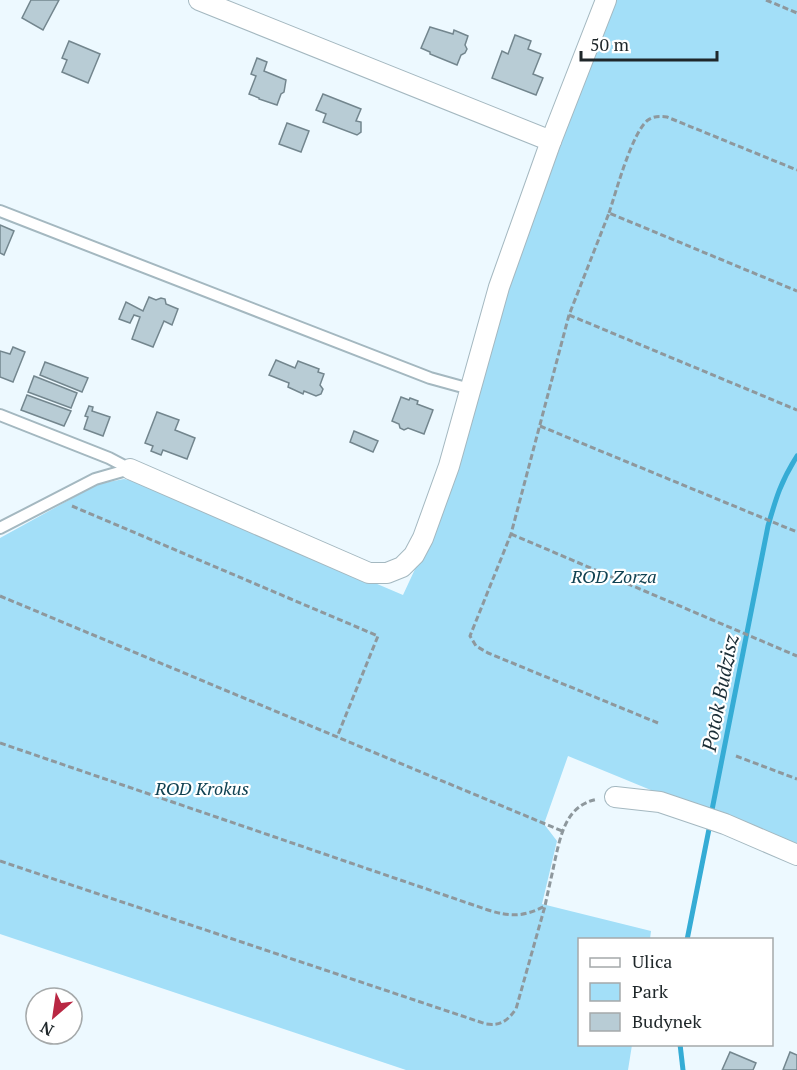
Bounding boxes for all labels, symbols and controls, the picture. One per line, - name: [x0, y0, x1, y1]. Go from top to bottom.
- scale bar: [581, 24, 718, 62]
- text: 50 m: [590, 32, 630, 56]
- park label: ROD Zorza: [570, 564, 657, 588]
- water label: Potok Budzisz: [695, 631, 744, 754]
- park label: ROD Krokus: [154, 776, 249, 800]
- legend: [578, 938, 773, 1046]
- text: Ulica: [632, 949, 672, 973]
- text: Park: [632, 979, 669, 1003]
- north arrow: [24, 986, 84, 1046]
- text: Budynek: [632, 1009, 702, 1033]
- text: N: [36, 1017, 57, 1042]

